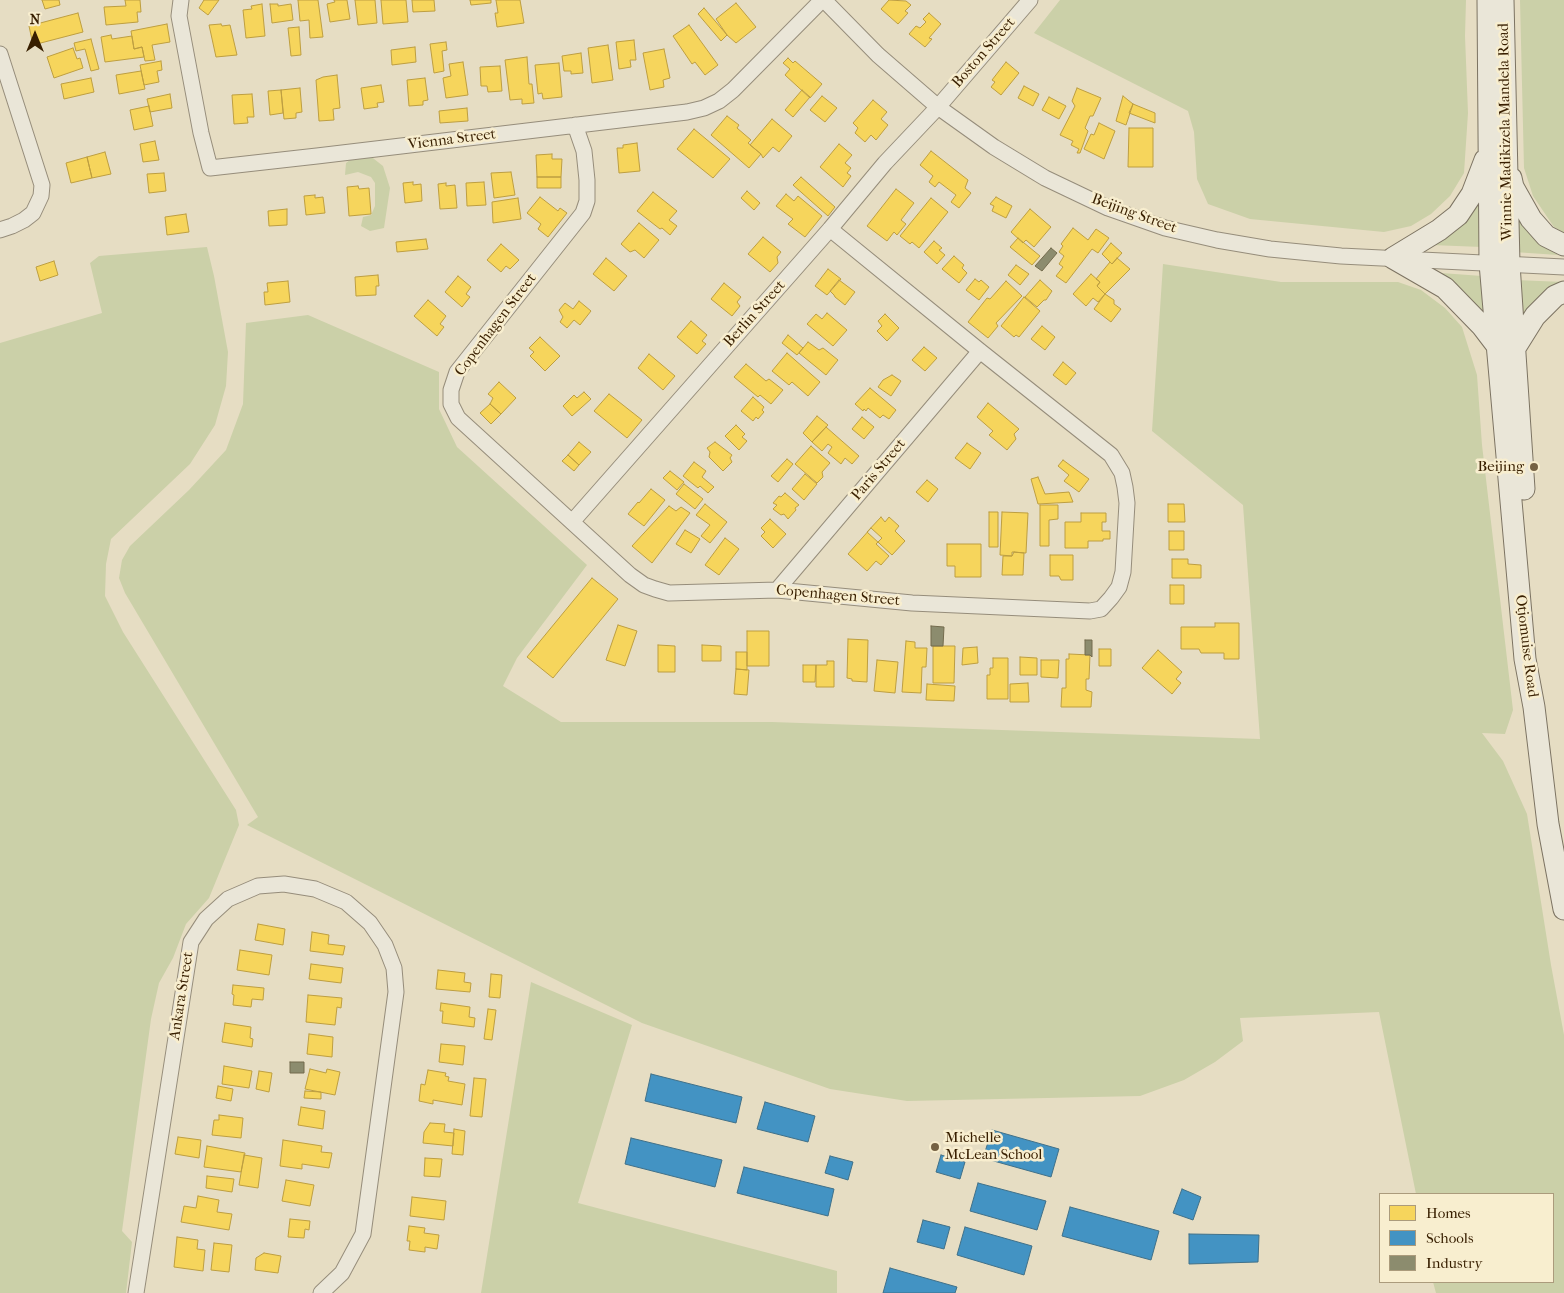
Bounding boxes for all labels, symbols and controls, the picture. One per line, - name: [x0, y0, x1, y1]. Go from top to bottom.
- north arrow: [10, 10, 60, 60]
- text: N: [30, 11, 40, 28]
- street label: Boston Street: [949, 14, 1019, 92]
- street label: Winnie Madikizela Mandela Road: [1495, 23, 1517, 241]
- street label: Vienna Street: [407, 126, 497, 154]
- street label: Beijing Street: [1089, 190, 1179, 238]
- street label: Copenhagen Street: [451, 270, 541, 380]
- street label: Berlin Street: [720, 277, 790, 351]
- street label: Paris Street: [848, 435, 910, 505]
- place label: Beijing: [1477, 458, 1524, 476]
- marker: Beijing: [1528, 461, 1540, 473]
- street label: Copenhagen Street: [775, 582, 901, 610]
- street label: Otjomuise Road: [1511, 594, 1541, 698]
- street label: Ankara Street: [166, 951, 198, 1041]
- place label: Michelle McLean School: [945, 1129, 1042, 1164]
- marker: Michelle McLean School: [929, 1141, 941, 1153]
- legend: [1379, 1193, 1554, 1283]
- text: Homes: [1426, 1204, 1471, 1222]
- text: Schools: [1426, 1229, 1473, 1247]
- text: Industry: [1426, 1254, 1482, 1272]

